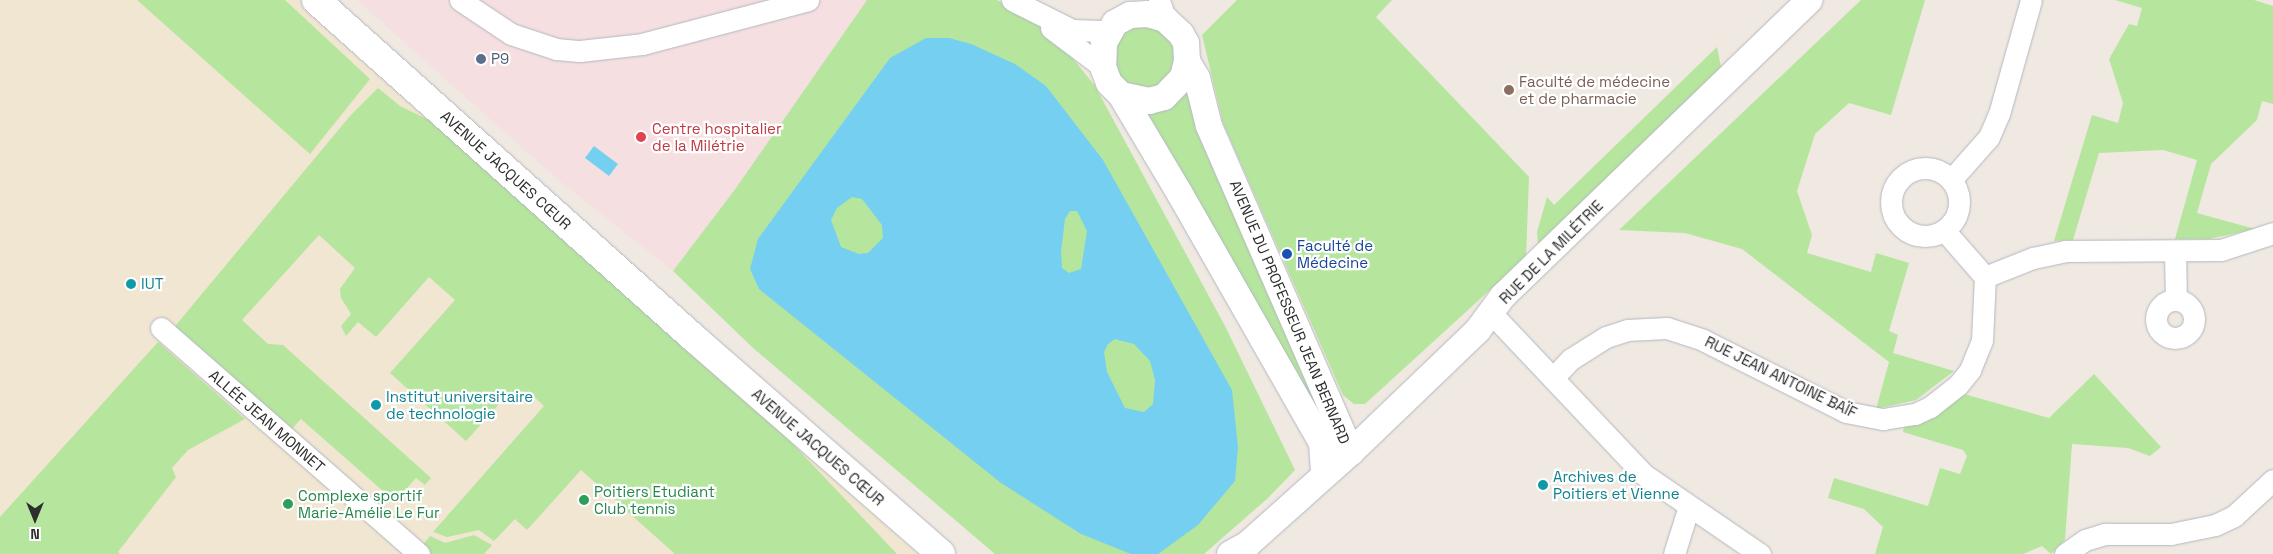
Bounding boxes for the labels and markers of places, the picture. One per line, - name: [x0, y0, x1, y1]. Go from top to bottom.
- place label: P9: [491, 50, 509, 68]
- marker: P9: [475, 53, 487, 65]
- place label: Faculté de médecine et de pharmacie: [1519, 72, 1670, 107]
- marker: Faculté de médecine et de pharmacie: [1503, 84, 1515, 96]
- place label: Centre hospitalier de la Milétrie: [652, 119, 782, 154]
- marker: Centre hospitalier de la Milétrie: [634, 130, 648, 144]
- place label: Faculté de Médecine: [1297, 236, 1373, 271]
- marker: Faculté de Médecine: [1281, 248, 1293, 260]
- place label: IUT: [141, 275, 163, 293]
- marker: IUT: [125, 278, 137, 290]
- place label: Institut universitaire de technologie: [386, 387, 533, 422]
- marker: Institut universitaire de technologie: [370, 399, 382, 411]
- place label: Archives de Poitiers et Vienne: [1553, 467, 1680, 502]
- marker: Archives de Poitiers et Vienne: [1537, 479, 1549, 491]
- place label: Poitiers Etudiant Club tennis: [594, 482, 715, 517]
- place label: Complexe sportif Marie-Amélie Le Fur: [298, 486, 440, 521]
- marker: Poitiers Etudiant Club tennis: [578, 494, 590, 506]
- marker: Complexe sportif Marie-Amélie Le Fur: [282, 498, 294, 510]

